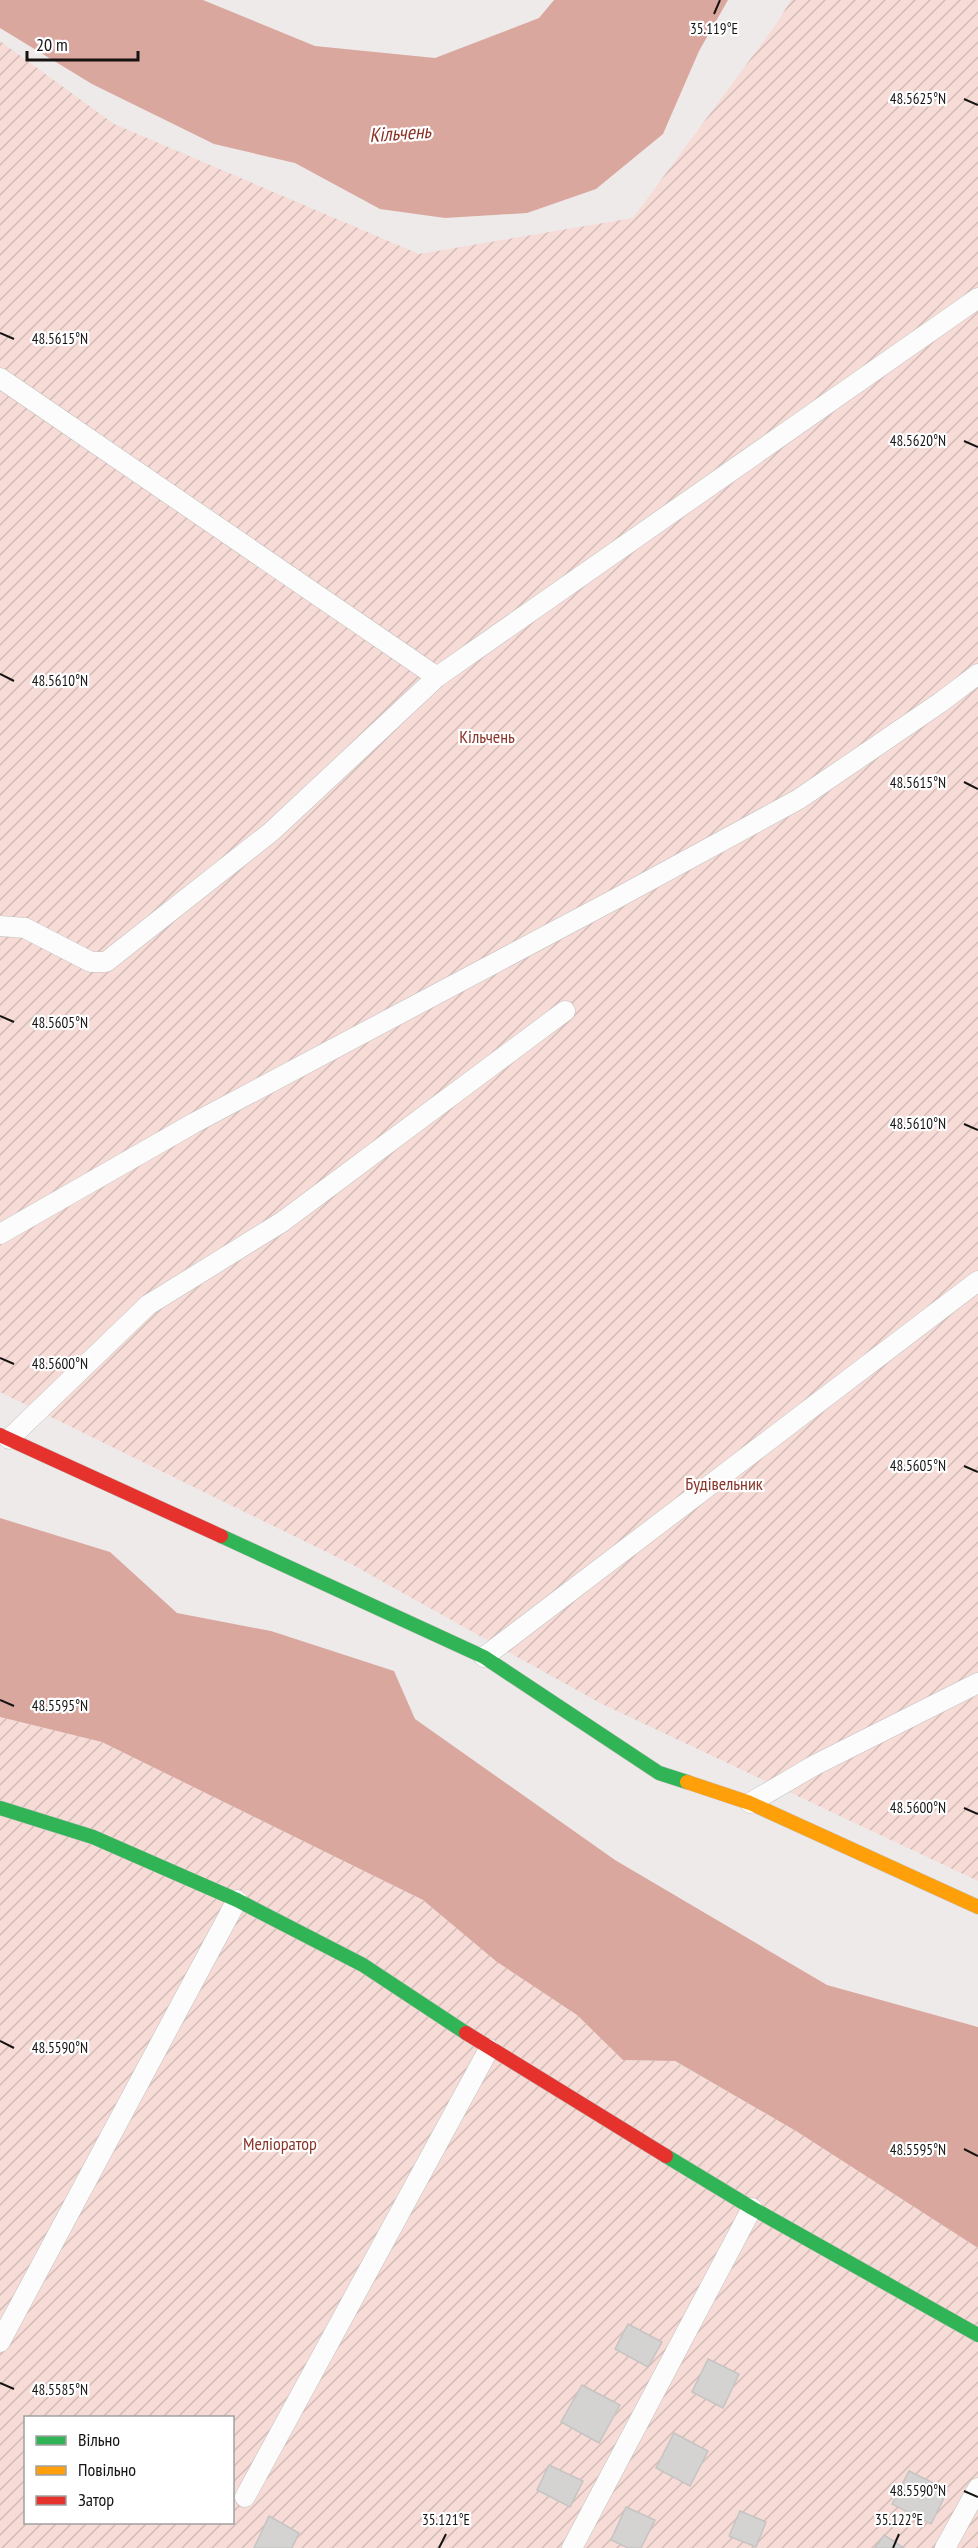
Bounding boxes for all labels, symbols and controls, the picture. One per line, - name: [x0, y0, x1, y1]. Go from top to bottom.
- text: 35.119°E: [690, 19, 738, 38]
- scale bar: [27, 24, 138, 62]
- text: 20 m: [36, 33, 68, 56]
- text: 48.5625°N: [890, 89, 946, 108]
- water label: Кільчень: [368, 118, 433, 148]
- text: 48.5615°N: [32, 329, 88, 348]
- text: 48.5620°N: [890, 431, 946, 450]
- text: 48.5610°N: [32, 671, 88, 690]
- park label: Кільчень: [459, 725, 515, 748]
- text: 48.5615°N: [890, 773, 946, 792]
- text: 48.5605°N: [32, 1013, 88, 1032]
- text: 48.5610°N: [890, 1114, 946, 1133]
- text: 48.5600°N: [32, 1354, 88, 1373]
- text: 48.5605°N: [890, 1456, 946, 1475]
- park label: Будівельник: [685, 1472, 763, 1495]
- text: 48.5595°N: [32, 1696, 88, 1715]
- text: 48.5600°N: [890, 1798, 946, 1817]
- text: 48.5590°N: [32, 2038, 88, 2057]
- park label: Меліоратор: [243, 2132, 317, 2155]
- text: 48.5595°N: [890, 2140, 946, 2159]
- text: 48.5585°N: [32, 2380, 88, 2399]
- legend: [24, 2416, 234, 2524]
- text: Вільно: [78, 2428, 120, 2451]
- text: Повільно: [78, 2458, 136, 2481]
- text: 48.5590°N: [890, 2481, 946, 2500]
- text: Затор: [78, 2488, 114, 2511]
- text: 35.121°E: [422, 2510, 470, 2529]
- text: 35.122°E: [875, 2510, 923, 2529]

